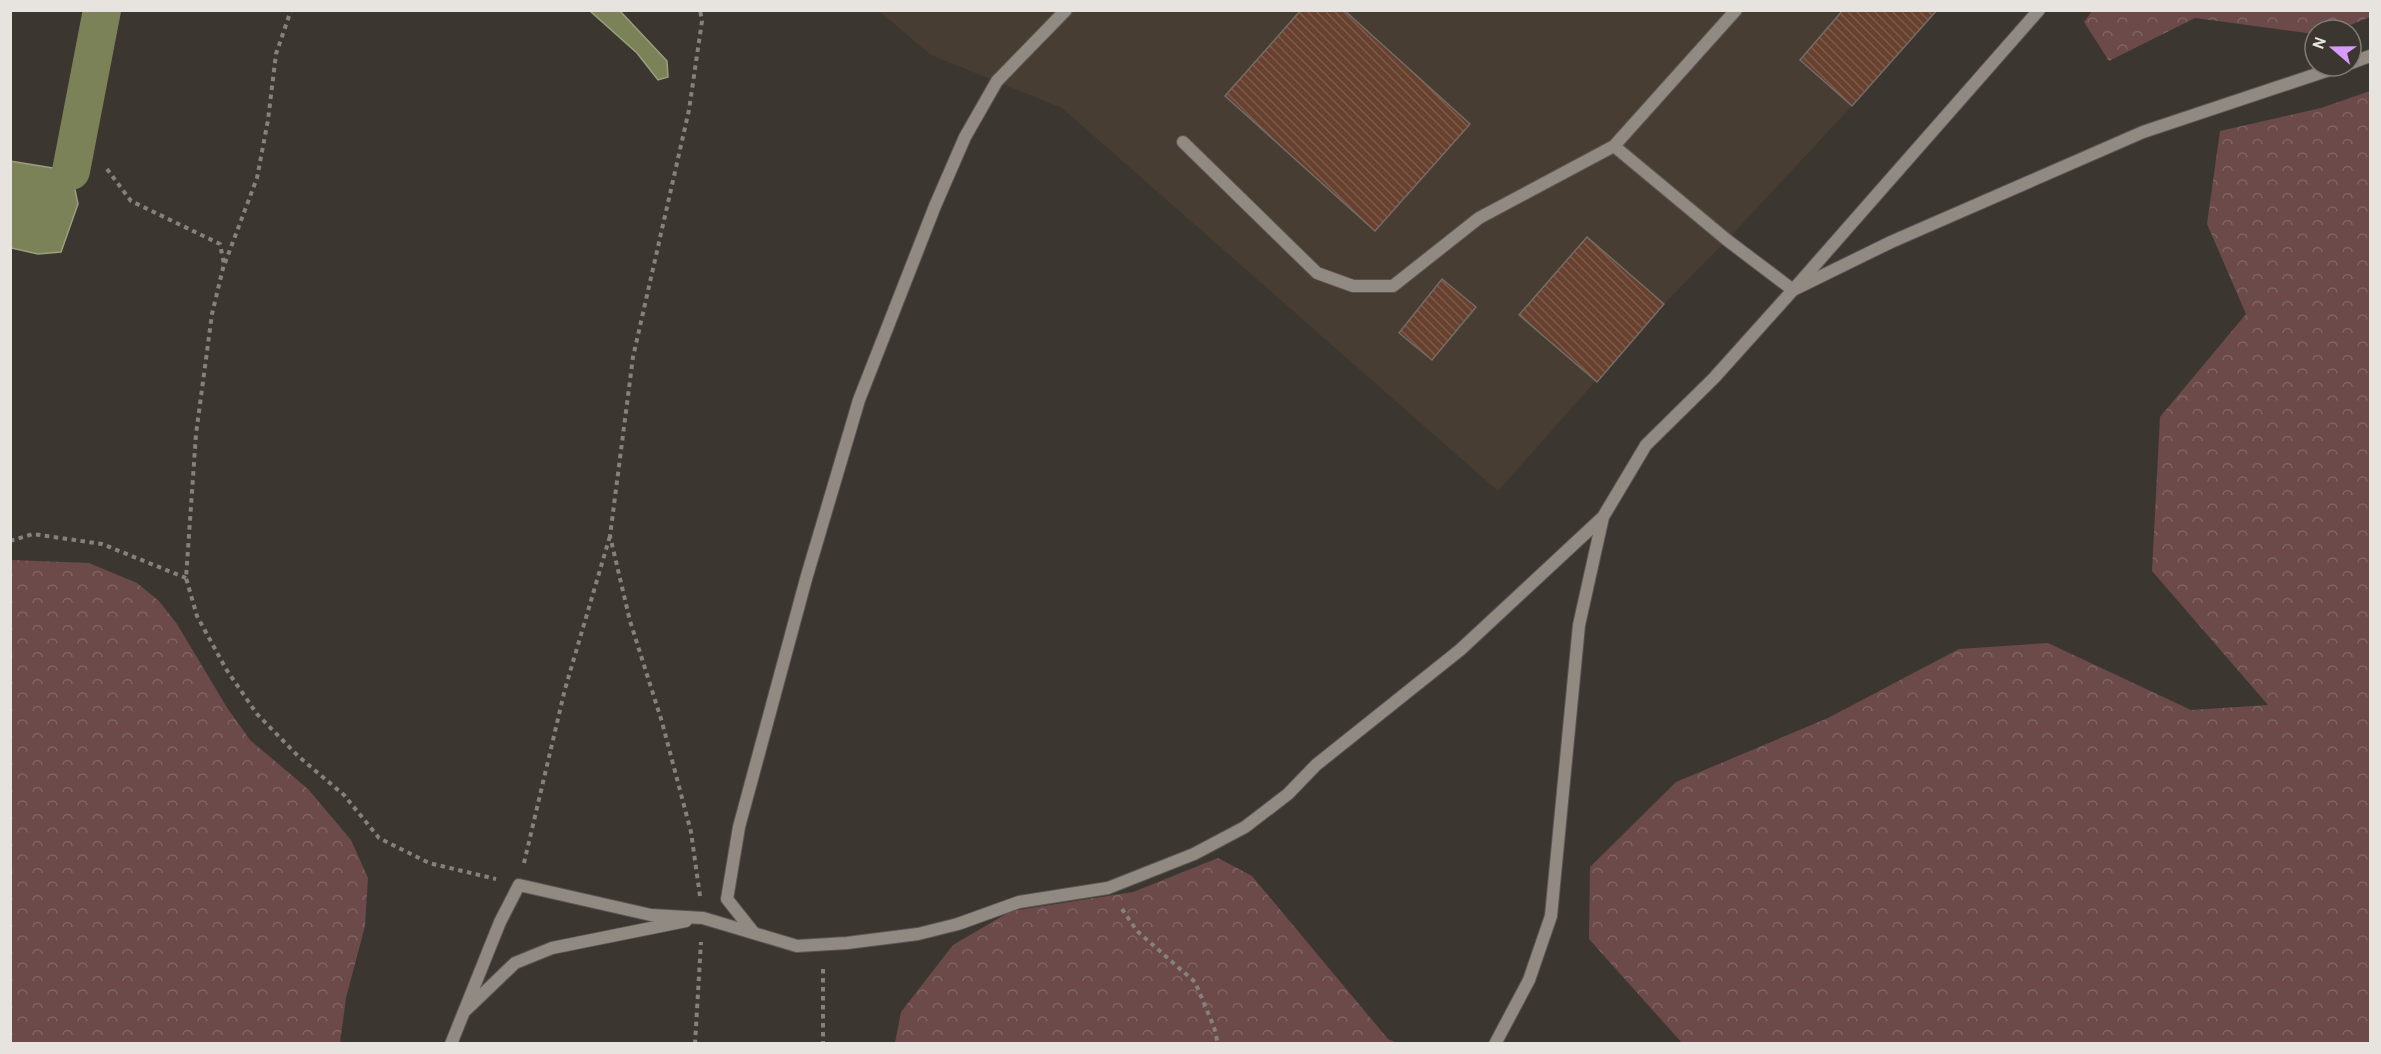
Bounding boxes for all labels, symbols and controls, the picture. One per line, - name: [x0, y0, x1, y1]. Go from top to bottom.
- north arrow: [2303, 18, 2363, 78]
- text: N: [2309, 35, 2332, 52]

